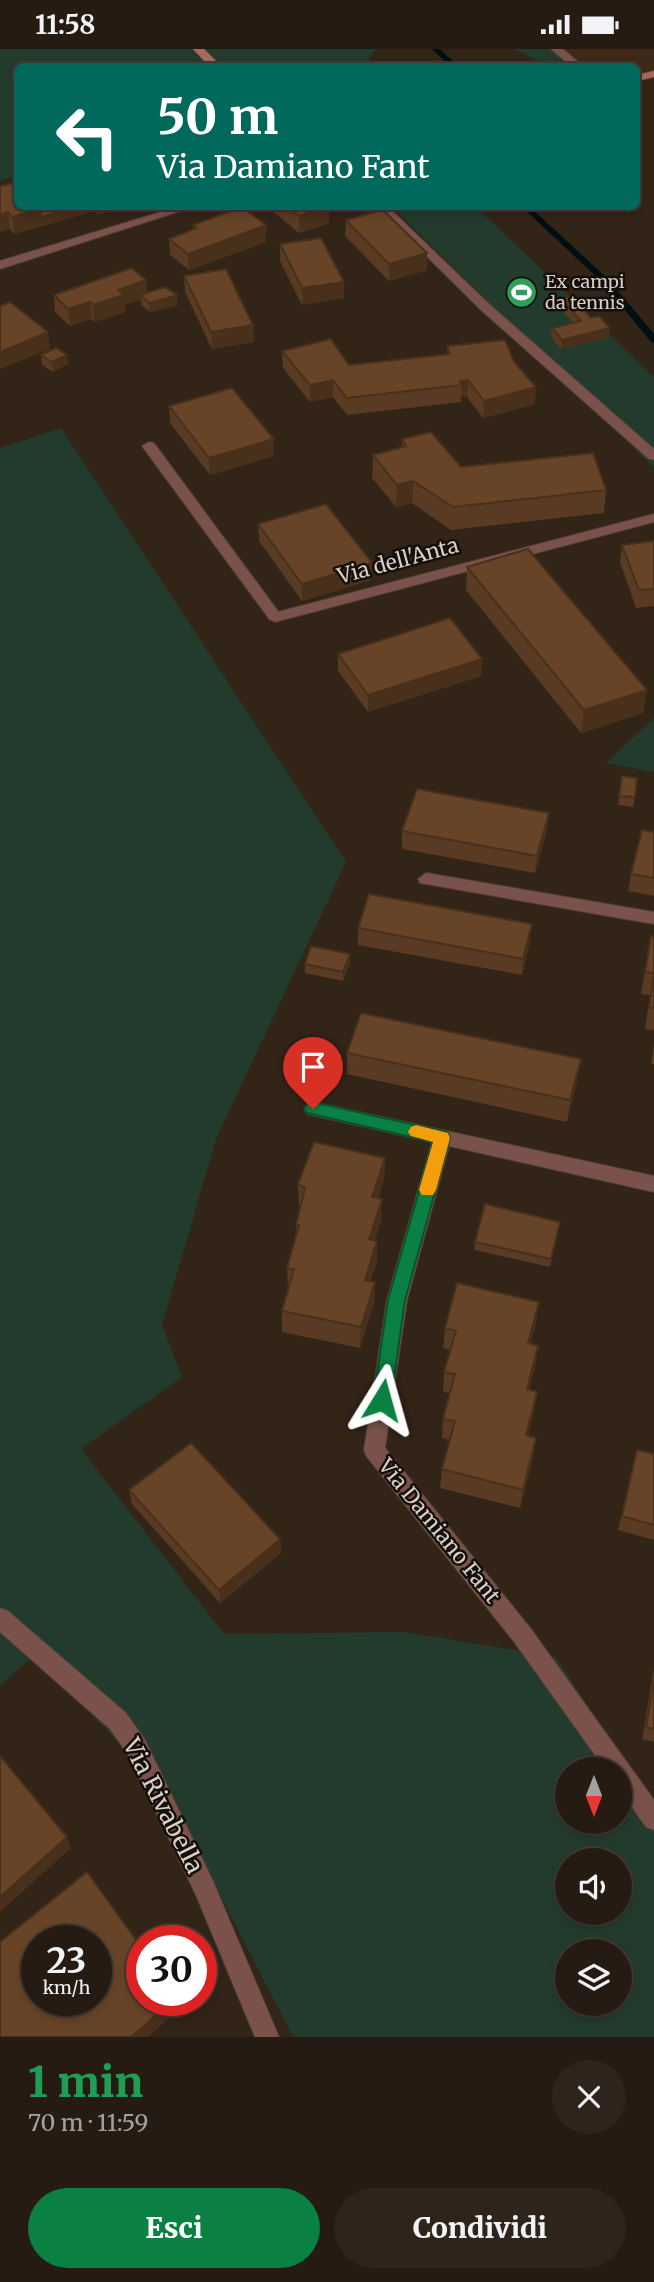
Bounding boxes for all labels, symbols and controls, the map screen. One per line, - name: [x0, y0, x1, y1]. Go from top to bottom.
- text: 11:58: [35, 8, 95, 41]
- text: 50 m: [157, 86, 278, 147]
- icon: left: [42, 91, 133, 182]
- text: Via Damiano Fant: [157, 147, 430, 187]
- place label: Ex campi da tennis: [545, 270, 625, 314]
- sports icon: Ex campi da tennis: [505, 275, 539, 309]
- street label: Via dell'Anta: [333, 531, 461, 590]
- pin: [283, 1037, 343, 1109]
- icon: arrive: [294, 1048, 332, 1086]
- position arrow: [345, 1363, 419, 1437]
- street label: Via Damiano Fant: [372, 1452, 506, 1609]
- street label: Via Rivabella: [116, 1732, 211, 1879]
- north arrow: [555, 1757, 632, 1834]
- map controls: [555, 1757, 632, 2016]
- button: sound: [555, 1848, 632, 1925]
- speed limit sign: 30: [126, 1925, 217, 2016]
- text: 23: [47, 1939, 86, 1983]
- button: layers: [555, 1939, 632, 2016]
- text: km/h: [43, 1976, 90, 1999]
- text: 1 min: [28, 2056, 143, 2108]
- button: close: [552, 2060, 626, 2134]
- text: 70 m · 11:59: [28, 2108, 148, 2137]
- button: Esci: [28, 2188, 320, 2268]
- button: Condividi: [334, 2188, 626, 2268]

